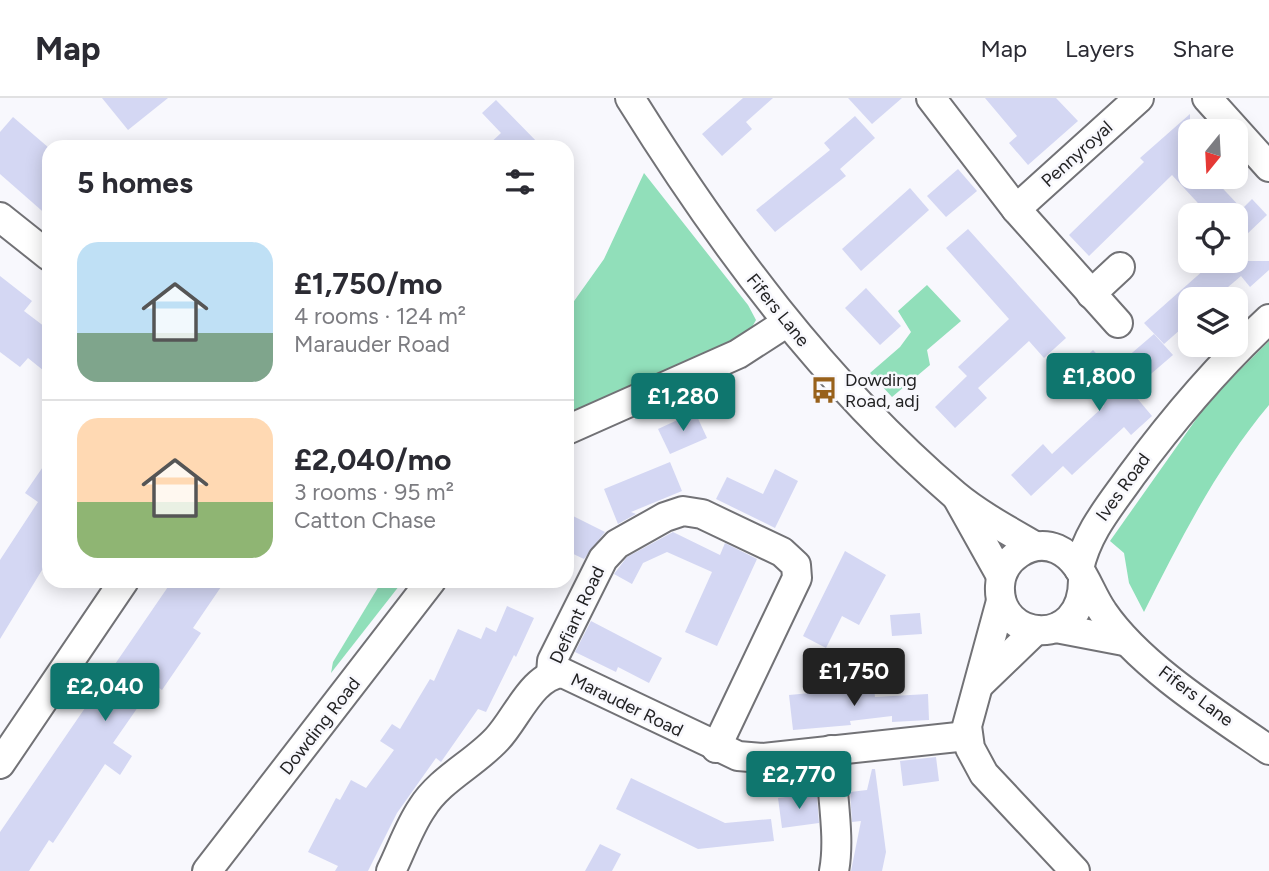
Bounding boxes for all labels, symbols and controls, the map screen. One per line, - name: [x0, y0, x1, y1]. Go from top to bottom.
- text: Map: [35, 29, 101, 68]
- text: Map: [980, 34, 1027, 63]
- text: Layers: [1065, 34, 1134, 63]
- text: Share: [1172, 34, 1234, 63]
- street label: Pennyroyal: [1037, 116, 1117, 192]
- north arrow: [1178, 119, 1248, 189]
- map controls: [1178, 119, 1248, 357]
- icon: filters: [501, 163, 539, 201]
- text: 5 homes: [77, 164, 193, 201]
- button: locate: [1178, 203, 1248, 273]
- text: £1,750/mo: [294, 265, 442, 302]
- street label: Fifers Lane: [742, 269, 814, 351]
- icon: home: [133, 270, 217, 354]
- button: layers: [1178, 287, 1248, 357]
- text: 4 rooms · 124 m²: [294, 302, 466, 330]
- text: Marauder Road: [294, 330, 450, 358]
- pin: £1,800: [1042, 354, 1156, 413]
- text: £1,800: [1062, 362, 1136, 390]
- place label: Dowding Road, adj: [845, 369, 920, 412]
- pin: £1,280: [626, 374, 740, 433]
- bus stop icon: Dowding Road, adj: [809, 375, 839, 405]
- text: £1,280: [647, 382, 719, 410]
- text: £2,040/mo: [294, 441, 451, 478]
- icon: home: [133, 446, 217, 530]
- street label: Ives Road: [1091, 449, 1155, 525]
- text: 3 rooms · 95 m²: [294, 478, 454, 506]
- text: Catton Chase: [294, 506, 436, 534]
- street label: Defiant Road: [545, 563, 609, 667]
- pin: £1,750: [797, 648, 911, 708]
- text: £1,750: [819, 657, 889, 685]
- street label: Fifers Lane: [1154, 661, 1238, 731]
- pin: £2,040: [48, 664, 162, 723]
- street label: Marauder Road: [567, 668, 687, 742]
- text: £2,040: [66, 672, 144, 700]
- street label: Dowding Road: [275, 673, 365, 779]
- pin: £2,770: [742, 752, 856, 811]
- text: £2,770: [762, 760, 836, 788]

